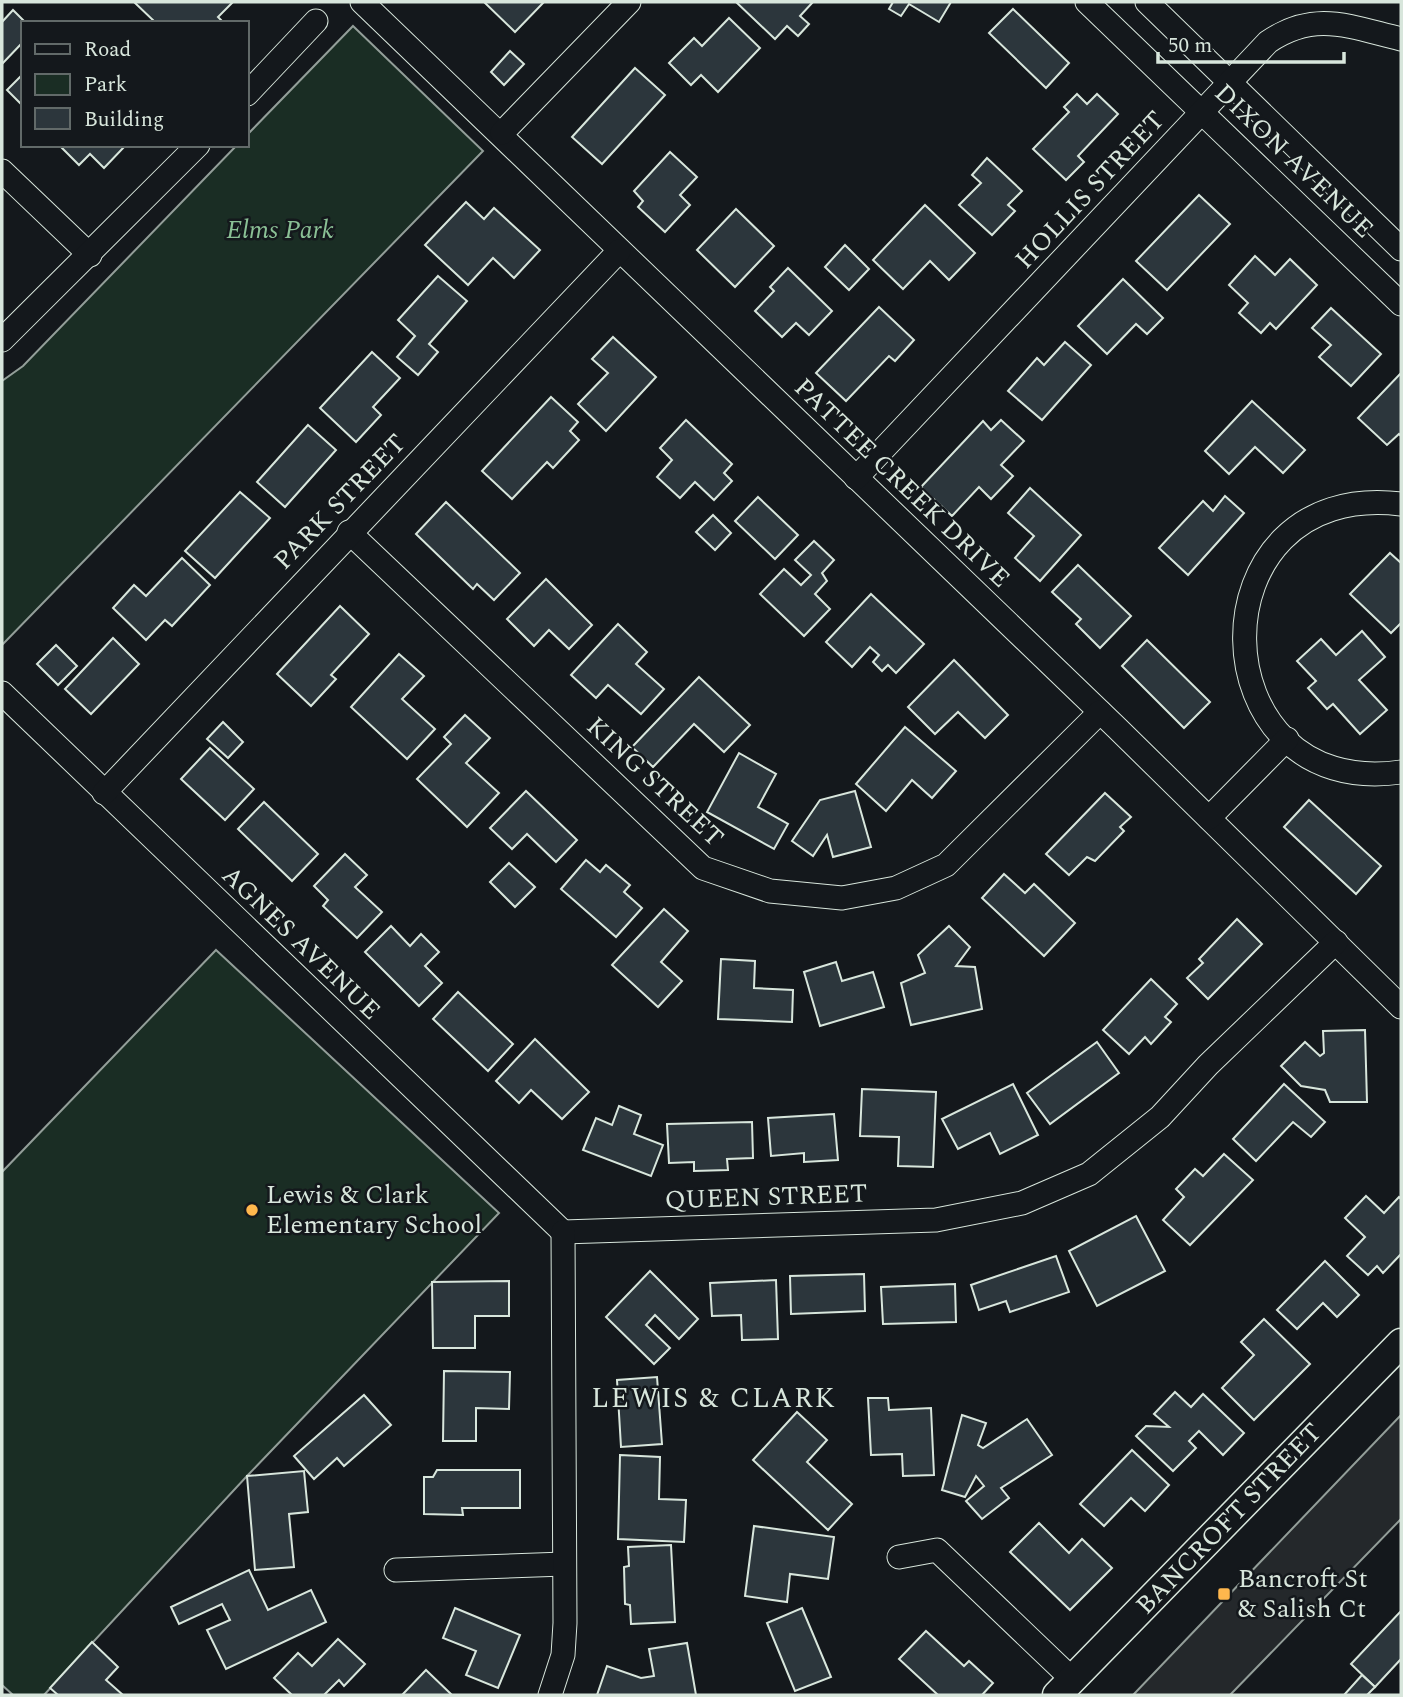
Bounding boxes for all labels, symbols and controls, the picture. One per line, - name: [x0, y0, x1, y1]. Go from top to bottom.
- legend: [21, 21, 248, 147]
- scale bar: [1158, 21, 1344, 65]
- text: 50 m: [1168, 30, 1212, 62]
- text: Road: [84, 34, 131, 66]
- text: Park: [84, 69, 128, 101]
- street label: DIXON AVENUE: [1205, 74, 1383, 248]
- street label: HOLLIS STREET: [1006, 101, 1174, 279]
- text: Building: [84, 104, 164, 136]
- park label: Elms Park: [226, 210, 334, 250]
- street label: PATTEE CREEK DRIVE: [785, 369, 1019, 597]
- street label: PARK STREET: [264, 425, 416, 579]
- street label: KING STREET: [577, 707, 733, 857]
- street label: AGNES AVENUE: [212, 856, 390, 1030]
- street label: QUEEN STREET: [664, 1173, 868, 1221]
- place label: Lewis & Clark Elementary School: [266, 1175, 482, 1245]
- marker: Lewis & Clark Elementary School: [244, 1202, 260, 1218]
- district label: LEWIS & CLARK: [591, 1377, 837, 1420]
- street label: BANCROFT STREET: [1126, 1414, 1332, 1624]
- place label: Bancroft St & Salish Ct: [1238, 1559, 1368, 1629]
- marker: Bancroft St & Salish Ct: [1216, 1586, 1232, 1602]

